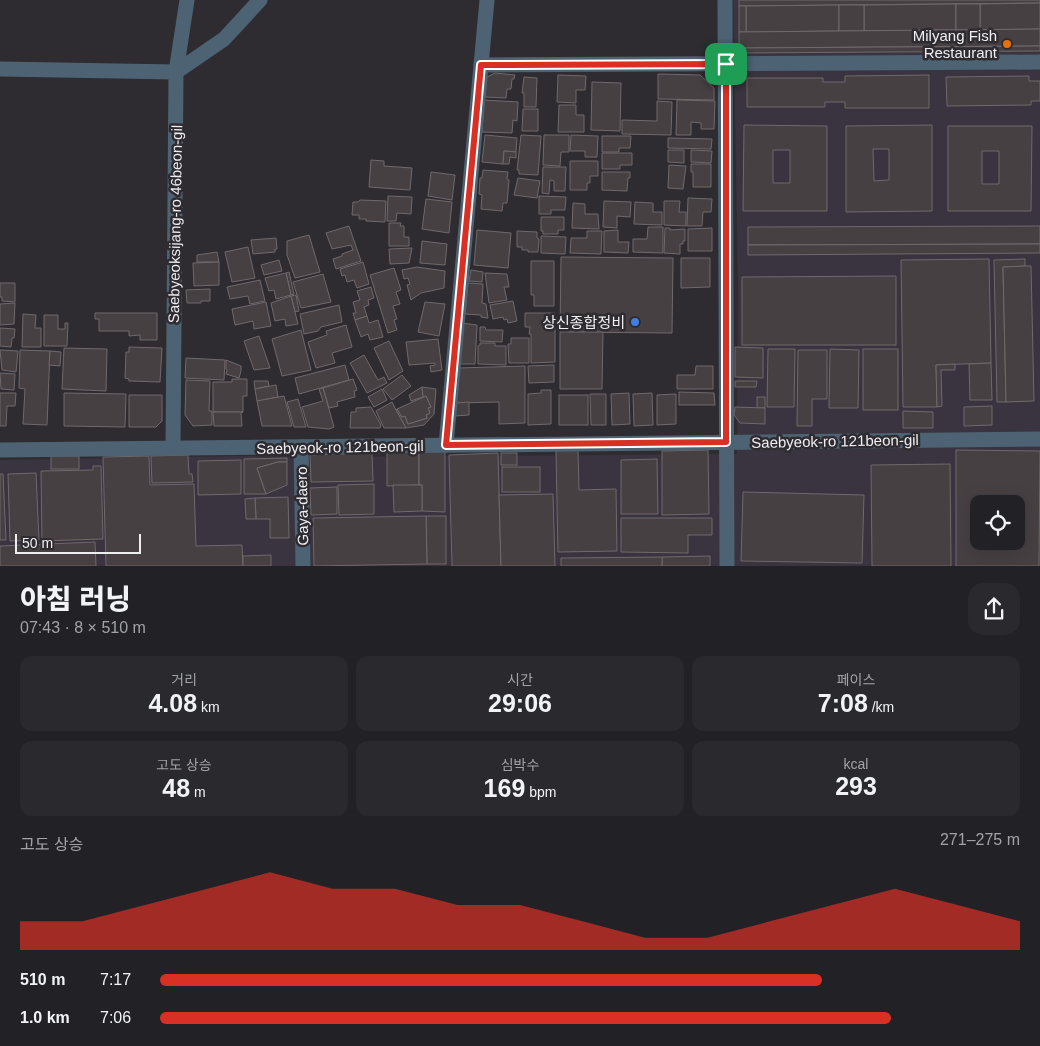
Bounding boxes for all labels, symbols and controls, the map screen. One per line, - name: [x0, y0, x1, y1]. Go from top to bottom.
- place label: Milyang Fish Restaurant: [913, 27, 998, 61]
- marker: Milyang Fish Restaurant: [1001, 38, 1013, 50]
- pin: [705, 43, 747, 85]
- icon: arrive: [712, 50, 740, 78]
- street label: Saebyeoksijang-ro 46beon-gil: [165, 125, 185, 323]
- place label: 상신종합정비: [542, 314, 625, 331]
- marker: 상신종합정비: [629, 316, 641, 328]
- street label: Saebyeok-ro 121beon-gil: [751, 431, 919, 451]
- street label: Saebyeok-ro 121beon-gil: [256, 437, 424, 457]
- street label: Gaya-daero: [293, 466, 311, 546]
- map controls: [970, 495, 1025, 550]
- button: locate: [970, 495, 1025, 550]
- scale bar: [15, 531, 141, 554]
- text: 50 m: [22, 535, 53, 551]
- button: share: [968, 583, 1020, 635]
- text: 아침 러닝: [20, 584, 131, 615]
- text: 07:43 · 8 × 510 m: [20, 619, 146, 636]
- text: 거리: [171, 672, 197, 688]
- text: 시간: [507, 672, 533, 688]
- text: 페이스: [837, 672, 875, 688]
- text: 4.08: [148, 689, 197, 717]
- text: 29:06: [488, 689, 552, 717]
- text: 7:08: [818, 689, 868, 717]
- text: km: [197, 699, 220, 715]
- text: /km: [868, 699, 894, 715]
- text: kcal: [844, 756, 868, 772]
- text: 고도 상승: [156, 757, 212, 773]
- text: 심박수: [501, 757, 539, 773]
- text: 293: [835, 772, 877, 800]
- text: 48: [162, 774, 190, 802]
- text: 169: [484, 774, 525, 802]
- text: m: [190, 784, 206, 800]
- text: bpm: [525, 784, 556, 800]
- text: 271–275 m: [940, 831, 1020, 848]
- text: 고도 상승: [20, 836, 83, 853]
- text: 510 m: [20, 971, 65, 988]
- text: 7:17: [100, 971, 131, 988]
- text: 1.0 km: [20, 1009, 70, 1026]
- text: 7:06: [100, 1009, 131, 1026]

